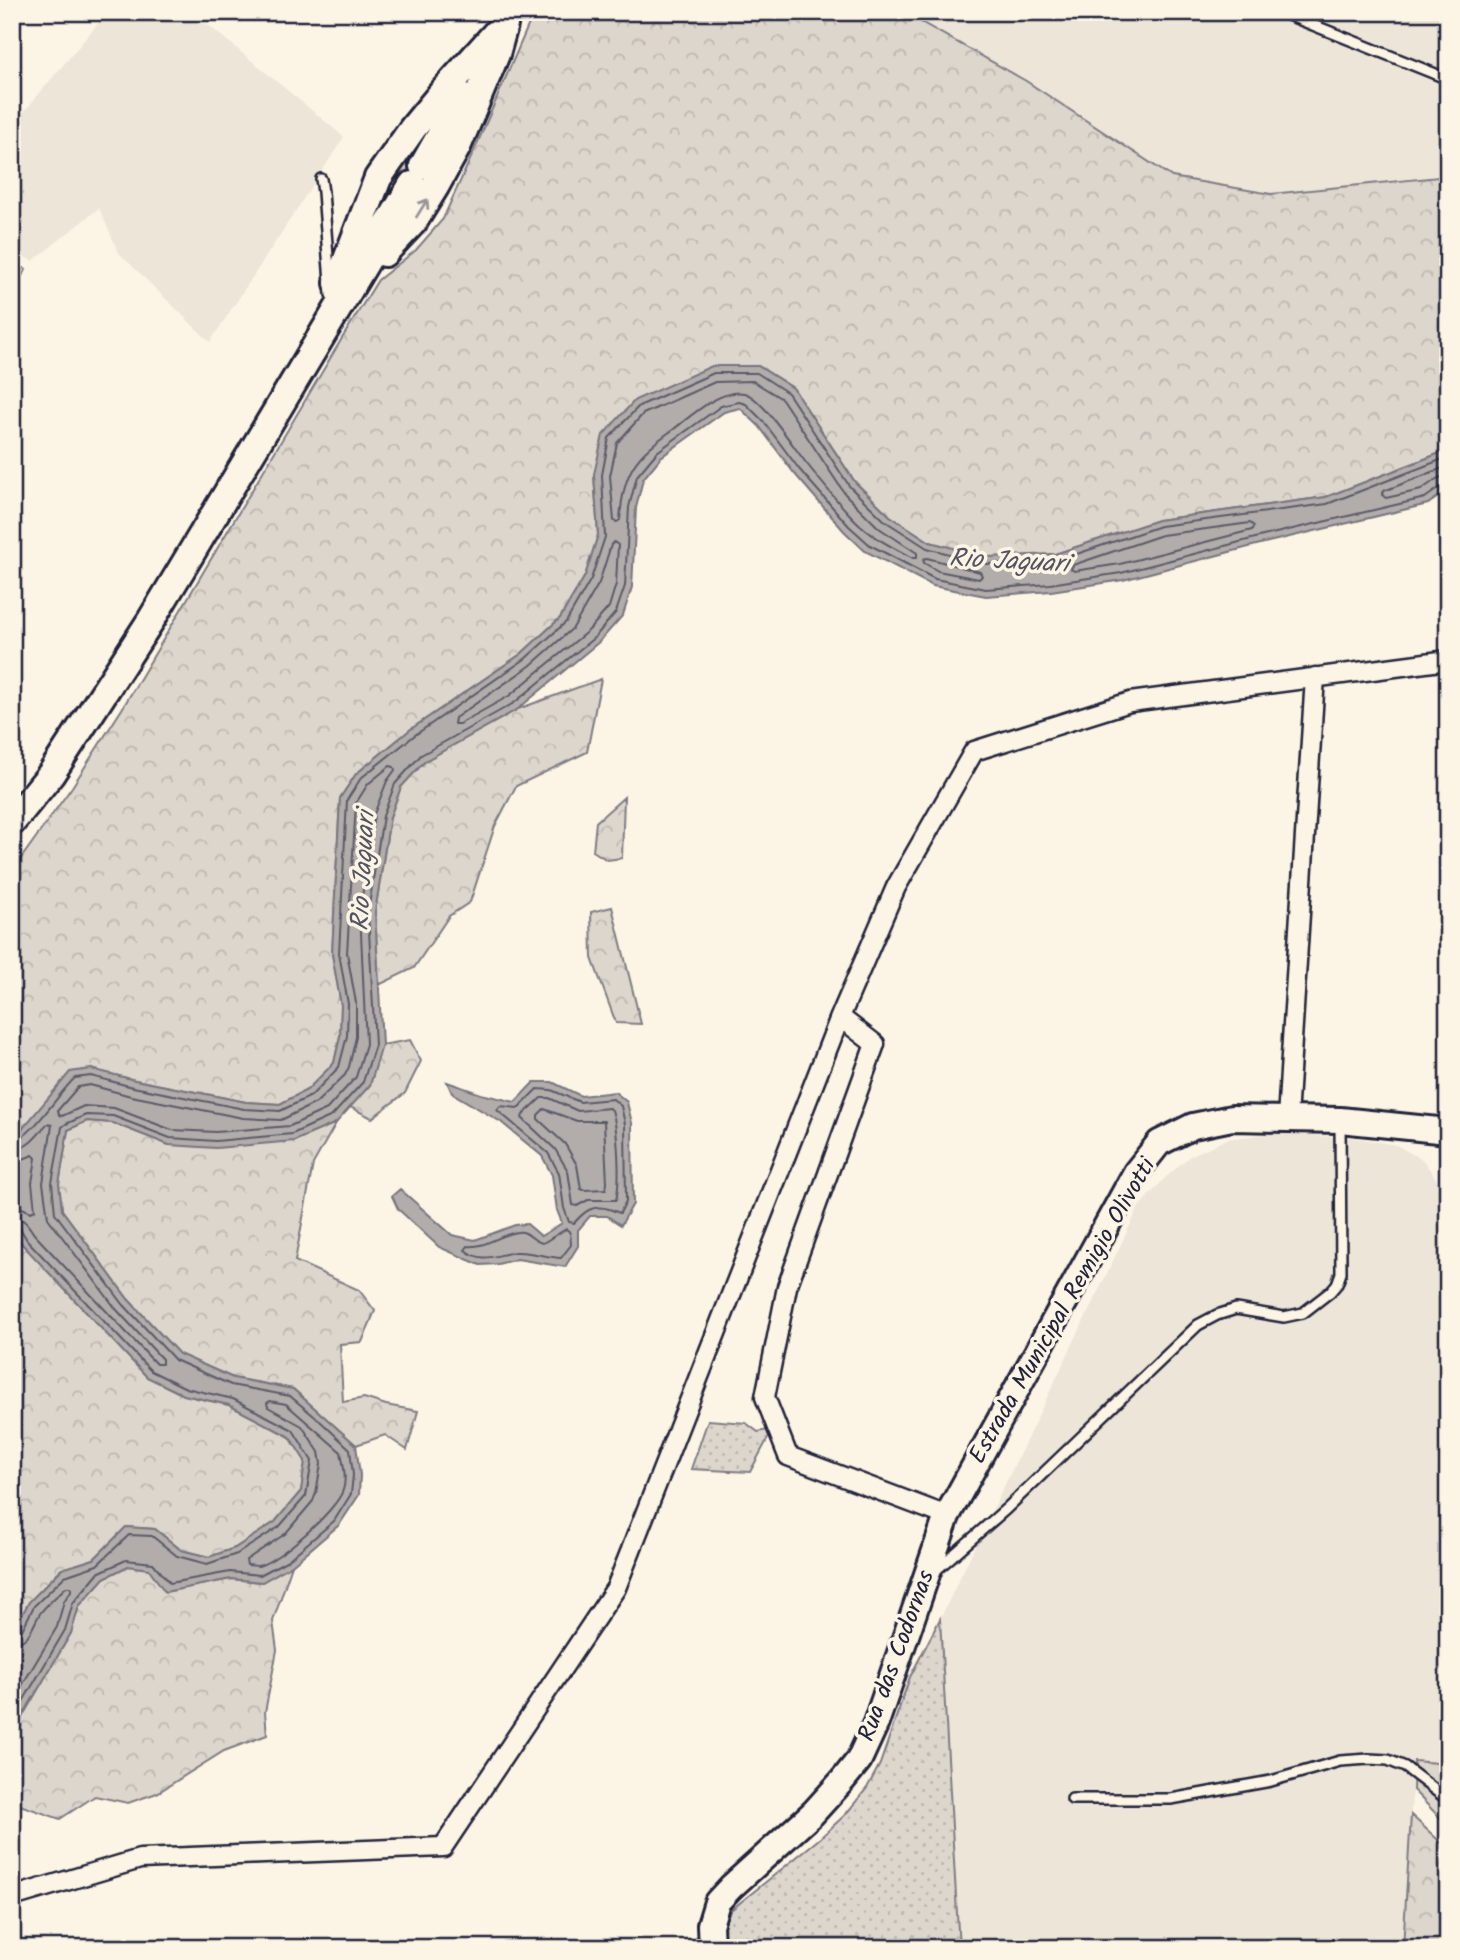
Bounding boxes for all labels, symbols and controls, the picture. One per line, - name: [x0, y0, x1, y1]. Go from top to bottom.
- one-way arrow: [416, 198, 430, 218]
- water label: Rio Jaguari: [948, 538, 1076, 586]
- water label: Rio Jaguari: [340, 804, 388, 932]
- street label: Estrada Municipal Remigio Olivotti: [959, 1149, 1168, 1471]
- street label: Rua das Codornas: [848, 1565, 946, 1747]

